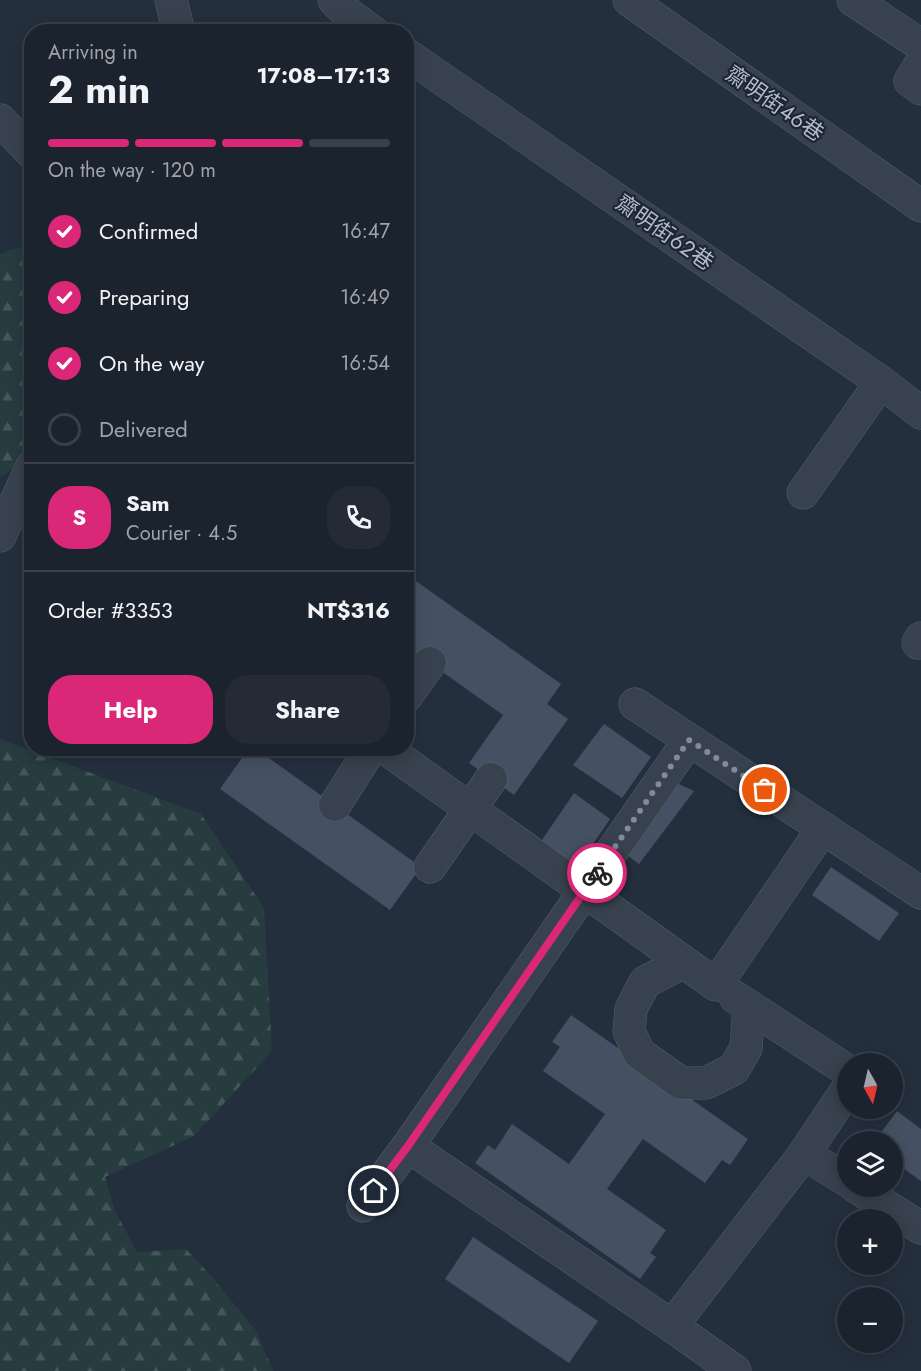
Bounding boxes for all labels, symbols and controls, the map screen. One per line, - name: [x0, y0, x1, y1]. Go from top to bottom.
- text: Arriving in: [48, 38, 138, 67]
- street label: 齋明街46巷: [719, 57, 831, 149]
- text: 17:08–17:13: [256, 59, 390, 91]
- text: 2 min: [48, 61, 150, 118]
- text: On the way · 120 m: [48, 156, 216, 185]
- street label: 齋明街62巷: [609, 186, 721, 278]
- icon: check: [48, 215, 81, 248]
- text: Confirmed: [99, 215, 198, 247]
- text: 16:47: [341, 217, 390, 246]
- icon: check: [48, 281, 81, 314]
- text: Preparing: [99, 281, 190, 313]
- text: 16:49: [340, 283, 390, 312]
- icon: check: [48, 347, 81, 380]
- text: On the way: [99, 347, 204, 379]
- text: 16:54: [341, 349, 390, 378]
- text: Delivered: [99, 413, 188, 445]
- button: phone: [327, 486, 390, 549]
- text: Sam: [126, 487, 170, 519]
- text: S: [73, 501, 86, 533]
- text: Courier · 4.5: [126, 519, 237, 548]
- text: Order #3353: [48, 594, 173, 626]
- text: NT$316: [307, 594, 390, 626]
- button: Help: [48, 675, 213, 744]
- button: Share: [225, 675, 390, 744]
- pin: [739, 764, 790, 815]
- icon: bag: [748, 773, 781, 806]
- courier: [567, 843, 627, 903]
- icon: bike: [581, 857, 614, 890]
- north arrow: [837, 1053, 903, 1119]
- map controls: [837, 1053, 903, 1353]
- button: layers: [837, 1131, 903, 1197]
- pin: [348, 1165, 399, 1216]
- icon: home: [357, 1174, 390, 1207]
- button: +: [837, 1209, 903, 1275]
- button: −: [837, 1287, 903, 1353]

